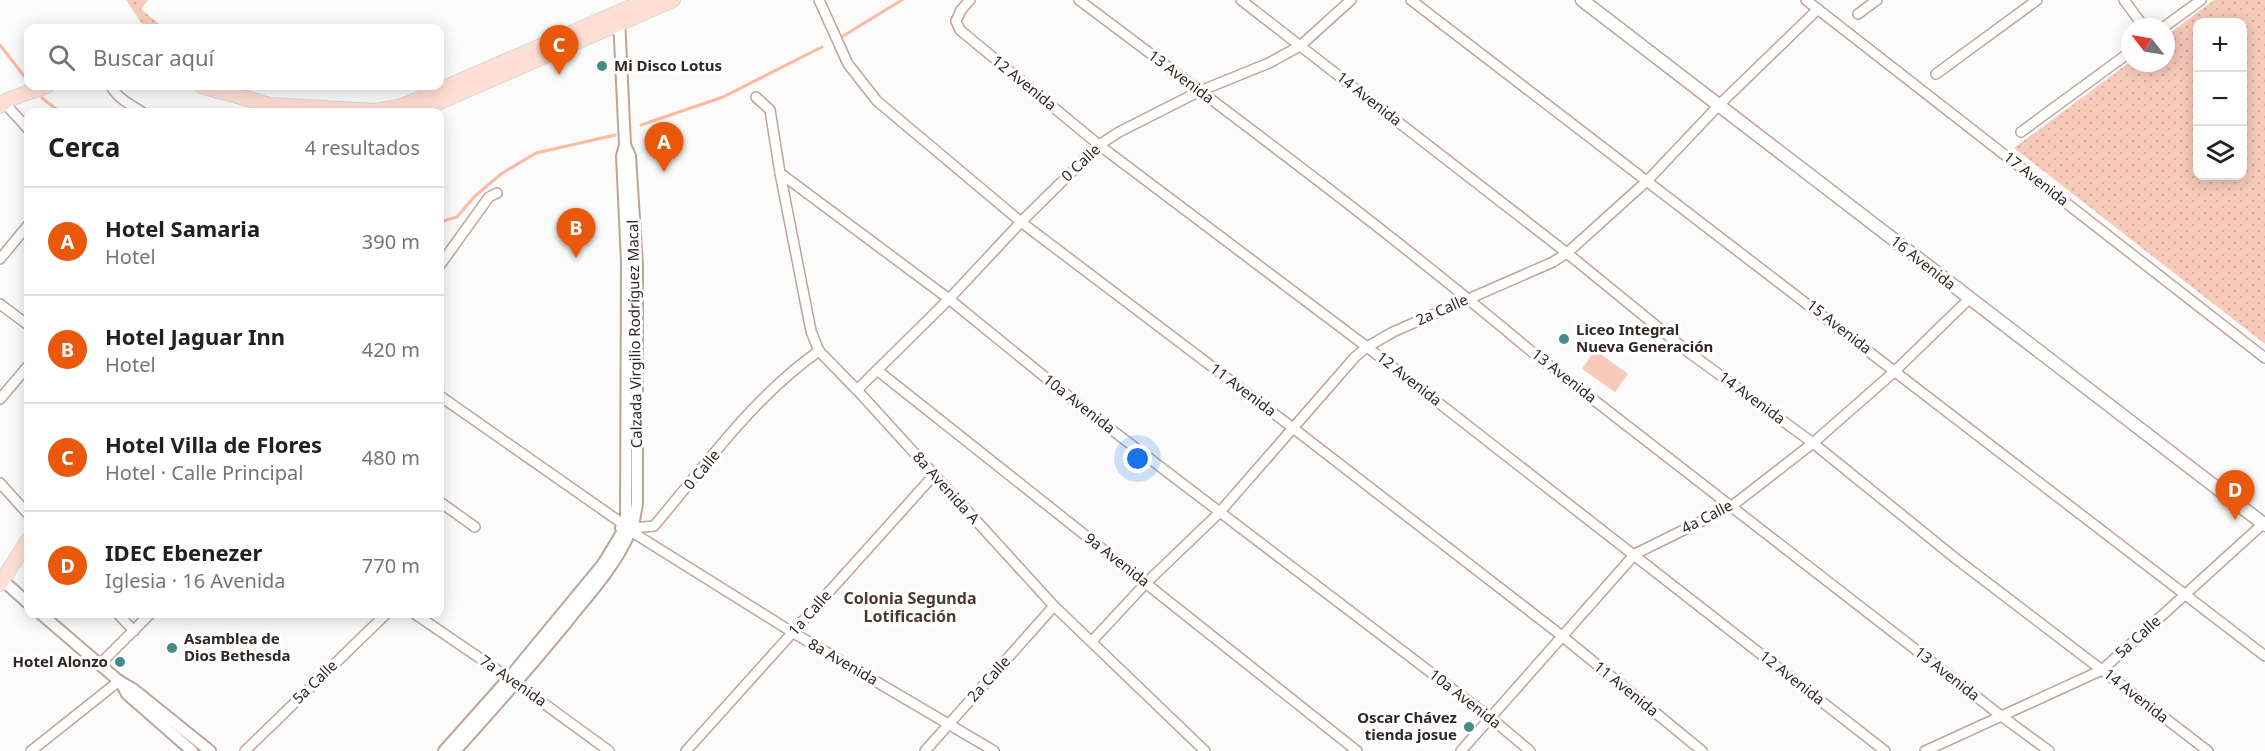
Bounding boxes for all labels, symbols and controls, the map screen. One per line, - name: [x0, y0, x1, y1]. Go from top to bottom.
- north arrow: [2121, 18, 2175, 72]
- map controls: [2193, 18, 2247, 180]
- button: +: [2193, 18, 2247, 72]
- search box: [24, 24, 444, 90]
- pin: C: [540, 26, 578, 75]
- icon: search: [45, 41, 78, 74]
- text: Buscar aquí: [93, 42, 214, 72]
- street label: 13 Avenida: [1145, 45, 1219, 108]
- street label: 12 Avenida: [988, 50, 1061, 114]
- place label: Mi Disco Lotus: [614, 55, 722, 75]
- marker: Mi Disco Lotus: [595, 59, 609, 73]
- street label: 14 Avenida: [1333, 66, 1406, 130]
- button: −: [2193, 72, 2247, 126]
- pin: A: [644, 122, 684, 172]
- button: layers: [2193, 126, 2247, 180]
- text: Cerca: [48, 129, 120, 165]
- text: 4 resultados: [305, 134, 420, 161]
- street label: 0 Calle: [1056, 139, 1104, 185]
- street label: 17 Avenida: [2000, 146, 2073, 210]
- pin: B: [556, 208, 596, 258]
- text: Hotel Samaria: [105, 213, 260, 243]
- street label: Calzada Virgilio Rodríguez Macal: [622, 220, 646, 448]
- text: A: [61, 228, 74, 255]
- text: 390 m: [362, 228, 420, 255]
- street label: 16 Avenida: [1887, 230, 1960, 294]
- text: Hotel: [105, 243, 156, 270]
- street label: 2a Calle: [1412, 289, 1471, 329]
- street label: 15 Avenida: [1803, 294, 1876, 358]
- place label: Liceo Integral Nueva Generación: [1576, 319, 1713, 356]
- text: Hotel Jaguar Inn: [105, 321, 285, 351]
- marker: Liceo Integral Nueva Generación: [1557, 332, 1571, 346]
- text: B: [61, 336, 74, 363]
- text: 420 m: [362, 336, 420, 363]
- street label: 13 Avenida: [1528, 343, 1601, 407]
- street label: 12 Avenida: [1373, 346, 1446, 410]
- text: Hotel: [105, 351, 156, 378]
- street label: 11 Avenida: [1207, 358, 1281, 421]
- street label: 14 Avenida: [1715, 366, 1790, 428]
- street label: 10a Avenida: [1040, 369, 1120, 438]
- text: Hotel Villa de Flores: [105, 429, 322, 459]
- text: C: [61, 444, 74, 471]
- text: 480 m: [362, 444, 420, 471]
- your location: [1123, 444, 1152, 473]
- street label: 0 Calle: [679, 445, 724, 494]
- street label: 8a Avenida A: [909, 447, 985, 528]
- text: Hotel · Calle Principal: [105, 459, 303, 486]
- pin: D: [2216, 470, 2254, 520]
- street label: 4a Calle: [1678, 495, 1736, 538]
- street label: 9a Avenida: [1081, 528, 1154, 591]
- text: IDEC Ebenezer: [105, 537, 262, 567]
- text: D: [60, 552, 75, 579]
- text: 770 m: [362, 552, 420, 579]
- text: Iglesia · 16 Avenida: [105, 567, 286, 594]
- street label: 1a Calle: [783, 585, 835, 639]
- district label: Colonia Segunda Lotificación: [844, 587, 976, 627]
- street label: 5a Calle: [2110, 610, 2164, 662]
- place label: Asamblea de Dios Bethesda: [184, 628, 290, 665]
- street label: 8a Avenida: [805, 633, 882, 689]
- marker: Asamblea de Dios Bethesda: [165, 641, 179, 655]
- street label: 13 Avenida: [1911, 641, 1984, 705]
- street label: 12 Avenida: [1756, 645, 1829, 709]
- street label: 7a Avenida: [476, 650, 551, 711]
- place label: Hotel Alonzo: [13, 651, 108, 671]
- street label: 2a Calle: [962, 651, 1014, 705]
- marker: Hotel Alonzo: [113, 655, 127, 669]
- street label: 5a Calle: [288, 655, 341, 708]
- street label: 11 Avenida: [1590, 656, 1663, 720]
- street label: 14 Avenida: [2100, 663, 2173, 727]
- street label: 10a Avenida: [1426, 664, 1506, 733]
- place label: Oscar Chávez tienda josue: [1357, 707, 1457, 744]
- marker: Oscar Chávez tienda josue: [1462, 720, 1476, 734]

